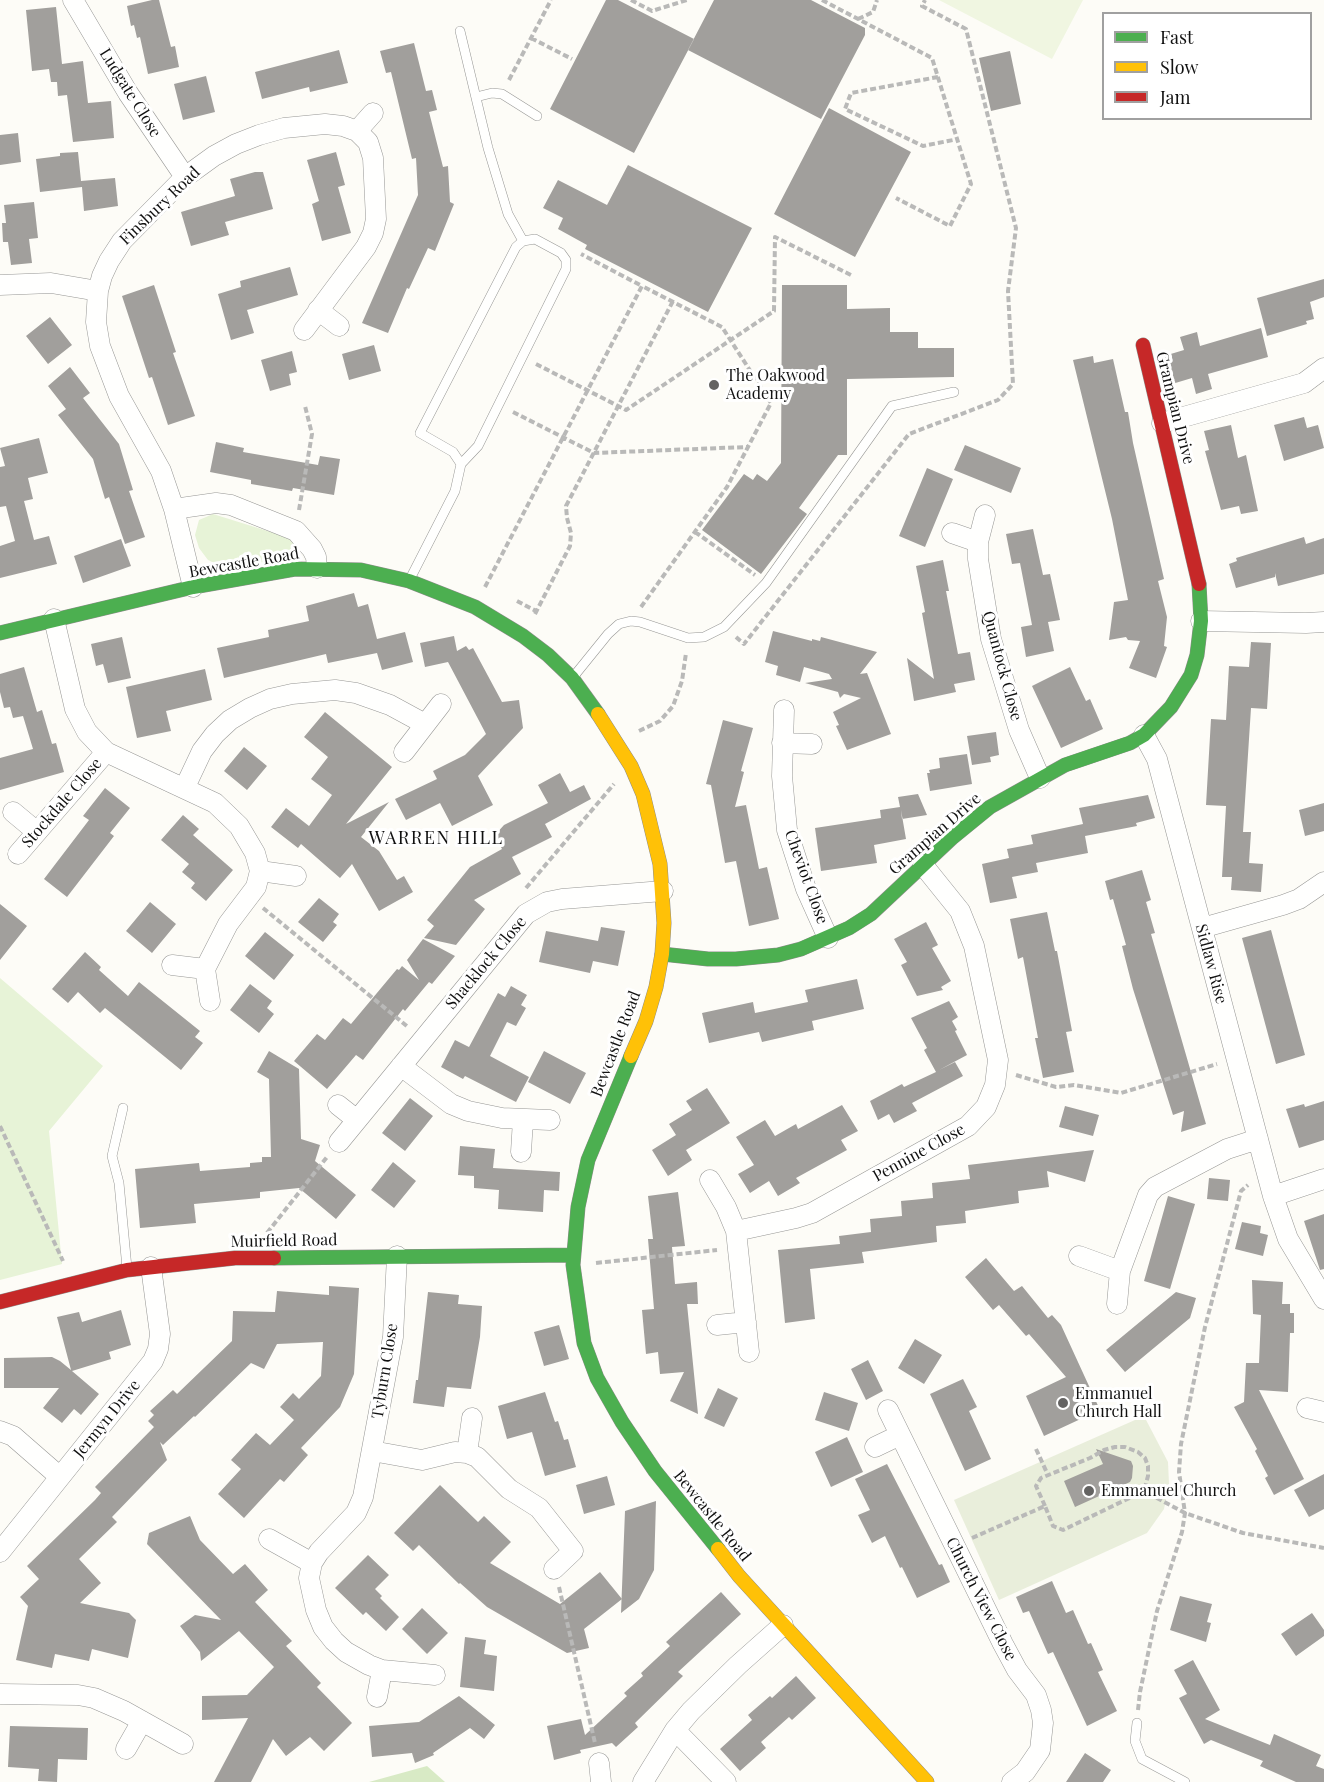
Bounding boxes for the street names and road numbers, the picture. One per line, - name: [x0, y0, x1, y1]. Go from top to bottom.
- street label: Ludgate Close: [95, 45, 165, 141]
- street label: Finsbury Road: [116, 163, 204, 249]
- street label: Grampian Drive: [1152, 350, 1198, 466]
- street label: Bewcastle Road: [187, 544, 301, 582]
- street label: Quantock Close: [978, 609, 1026, 723]
- street label: Stockdale Close: [18, 754, 106, 852]
- street label: Grampian Drive: [885, 789, 985, 879]
- street label: Cheviot Close: [780, 827, 832, 927]
- street label: Shacklock Close: [442, 913, 530, 1013]
- street label: Sidlaw Rise: [1191, 922, 1231, 1006]
- street label: Bewcastle Road: [587, 988, 645, 1100]
- street label: Pennine Close: [870, 1120, 968, 1186]
- street label: Muirfield Road: [230, 1230, 338, 1252]
- street label: Tyburn Close: [368, 1322, 402, 1420]
- street label: Jermyn Drive: [70, 1376, 144, 1462]
- street label: Bewcastle Road: [669, 1467, 755, 1565]
- street label: Church View Close: [942, 1534, 1020, 1664]

